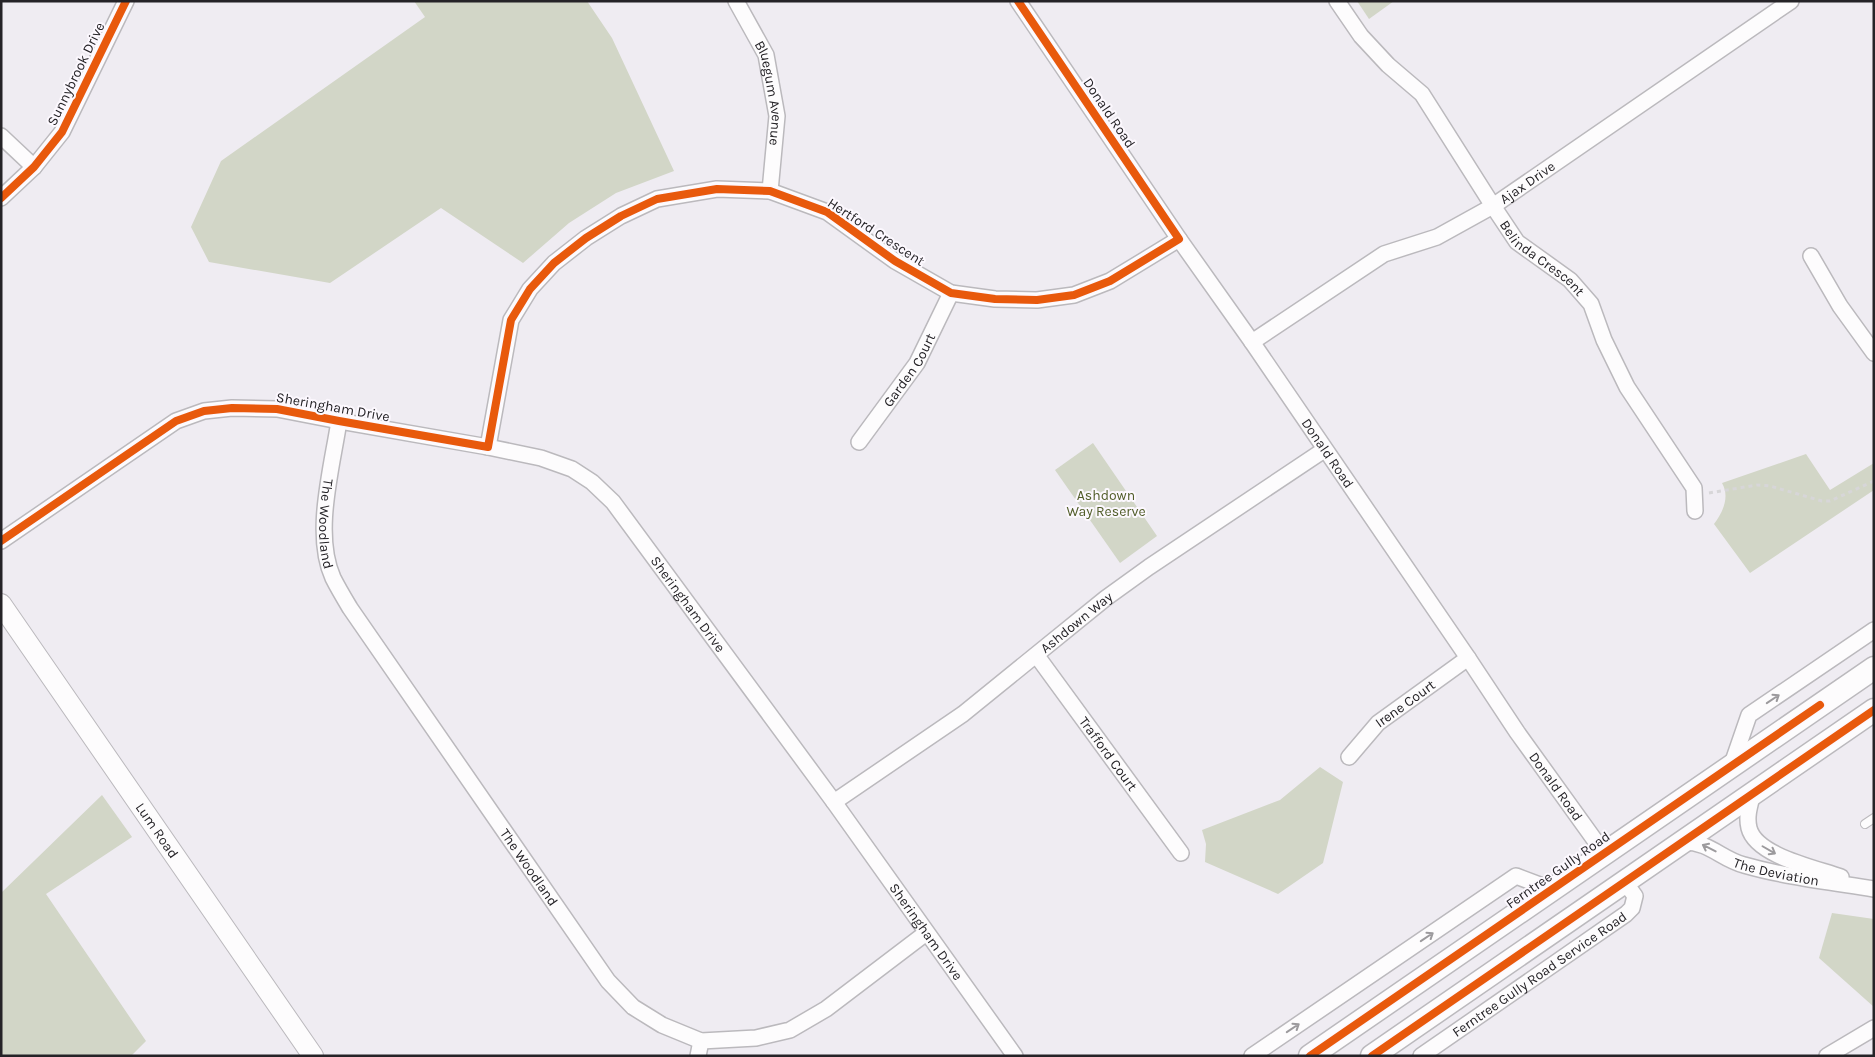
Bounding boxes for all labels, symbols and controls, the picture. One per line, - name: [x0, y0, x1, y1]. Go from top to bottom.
- street label: Sunnybrook Drive: [44, 20, 108, 128]
- street label: Bluegum Avenue: [751, 37, 786, 147]
- street label: Donald Road: [1079, 75, 1139, 151]
- street label: Ajax Drive: [1496, 157, 1558, 207]
- street label: Hertford Crescent: [824, 194, 928, 270]
- street label: Belinda Crescent: [1496, 217, 1588, 299]
- street label: Garden Court: [879, 330, 939, 410]
- street label: Sheringham Drive: [275, 389, 391, 425]
- street label: Donald Road: [1298, 415, 1358, 491]
- street label: The Woodland: [316, 478, 337, 571]
- park label: Ashdown Way Reserve: [1066, 487, 1146, 520]
- street label: Sheringham Drive: [647, 553, 729, 655]
- street label: Ashdown Way: [1037, 587, 1116, 656]
- street label: Irene Court: [1372, 676, 1438, 731]
- one-way arrow: [1766, 694, 1780, 704]
- street label: Trafford Court: [1076, 713, 1141, 794]
- street label: Donald Road: [1526, 749, 1587, 824]
- street label: Lum Road: [132, 799, 182, 861]
- street label: The Woodland: [497, 825, 562, 909]
- street label: Ferntree Gully Road: [1503, 828, 1613, 912]
- one-way arrow: [1702, 843, 1717, 853]
- one-way arrow: [1762, 845, 1777, 855]
- street label: The Deviation: [1731, 854, 1820, 889]
- street label: Sheringham Drive: [886, 880, 967, 983]
- street label: Ferntree Gully Road Service Road: [1449, 908, 1630, 1040]
- one-way arrow: [1420, 932, 1434, 942]
- one-way arrow: [1285, 1023, 1299, 1033]

